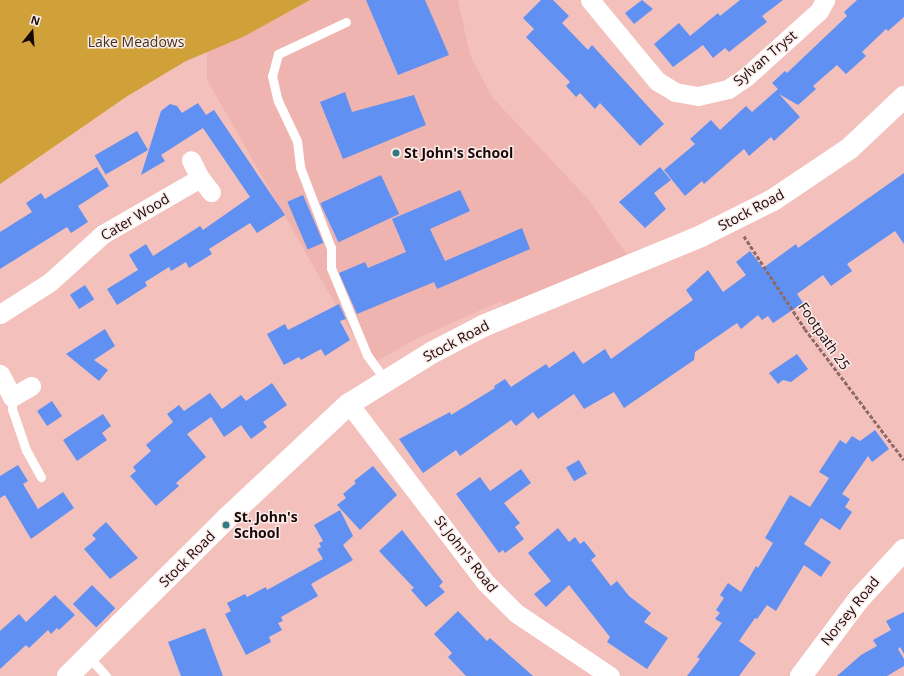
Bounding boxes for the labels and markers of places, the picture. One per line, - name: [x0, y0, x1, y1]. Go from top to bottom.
- place label: St John's School: [404, 145, 513, 161]
- marker: St John's School: [391, 148, 401, 158]
- place label: St. John's School: [234, 509, 298, 542]
- marker: St. John's School: [221, 520, 231, 530]

